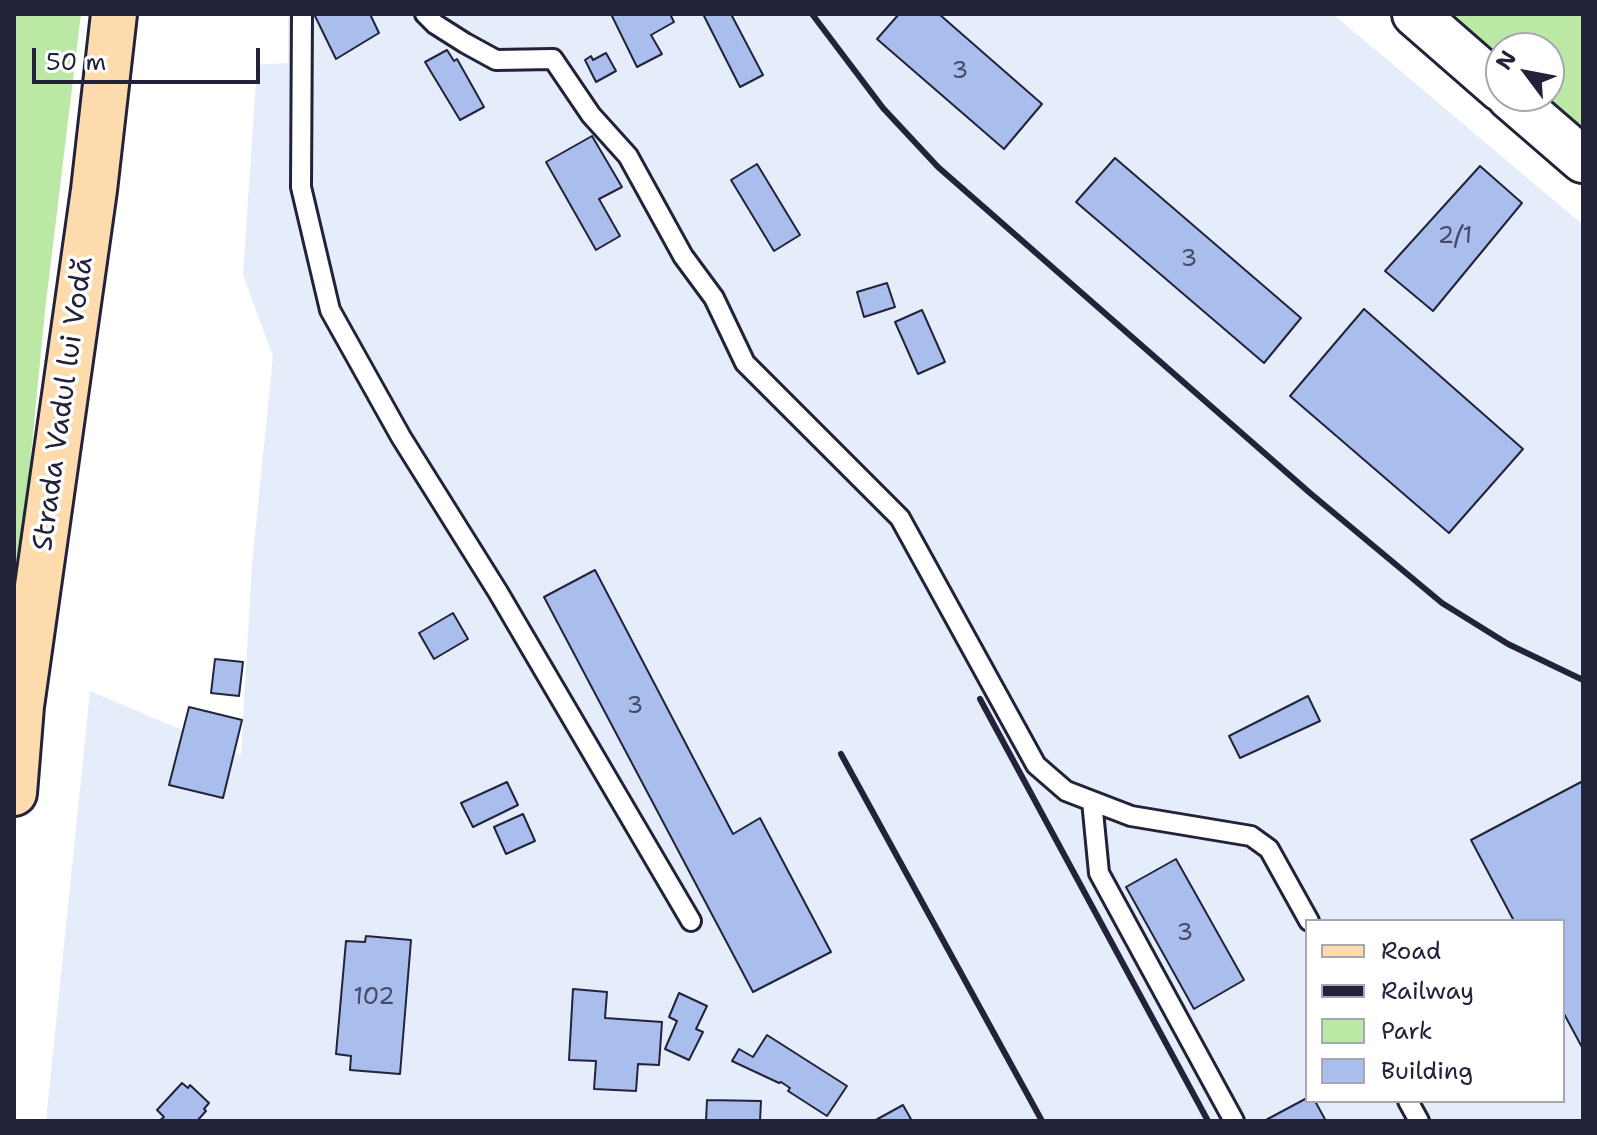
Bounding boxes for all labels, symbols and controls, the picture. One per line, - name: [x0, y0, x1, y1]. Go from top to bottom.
- scale bar: [36, 32, 264, 82]
- north arrow: [1485, 32, 1565, 112]
- text: N: [1489, 45, 1523, 75]
- text: 50 m: [46, 46, 106, 78]
- house number: 3: [952, 58, 968, 86]
- house number: 2/1: [1438, 223, 1472, 251]
- house number: 3: [1181, 246, 1197, 274]
- street label: Strada Vadul lui Vodă: [27, 255, 101, 553]
- house number: 3: [627, 693, 643, 721]
- legend: [1305, 919, 1565, 1103]
- house number: 3: [1177, 920, 1193, 948]
- text: Road: [1381, 935, 1441, 967]
- text: Railway: [1381, 975, 1474, 1007]
- house number: 102: [353, 984, 395, 1012]
- text: Park: [1381, 1015, 1433, 1047]
- text: Building: [1381, 1055, 1473, 1087]

